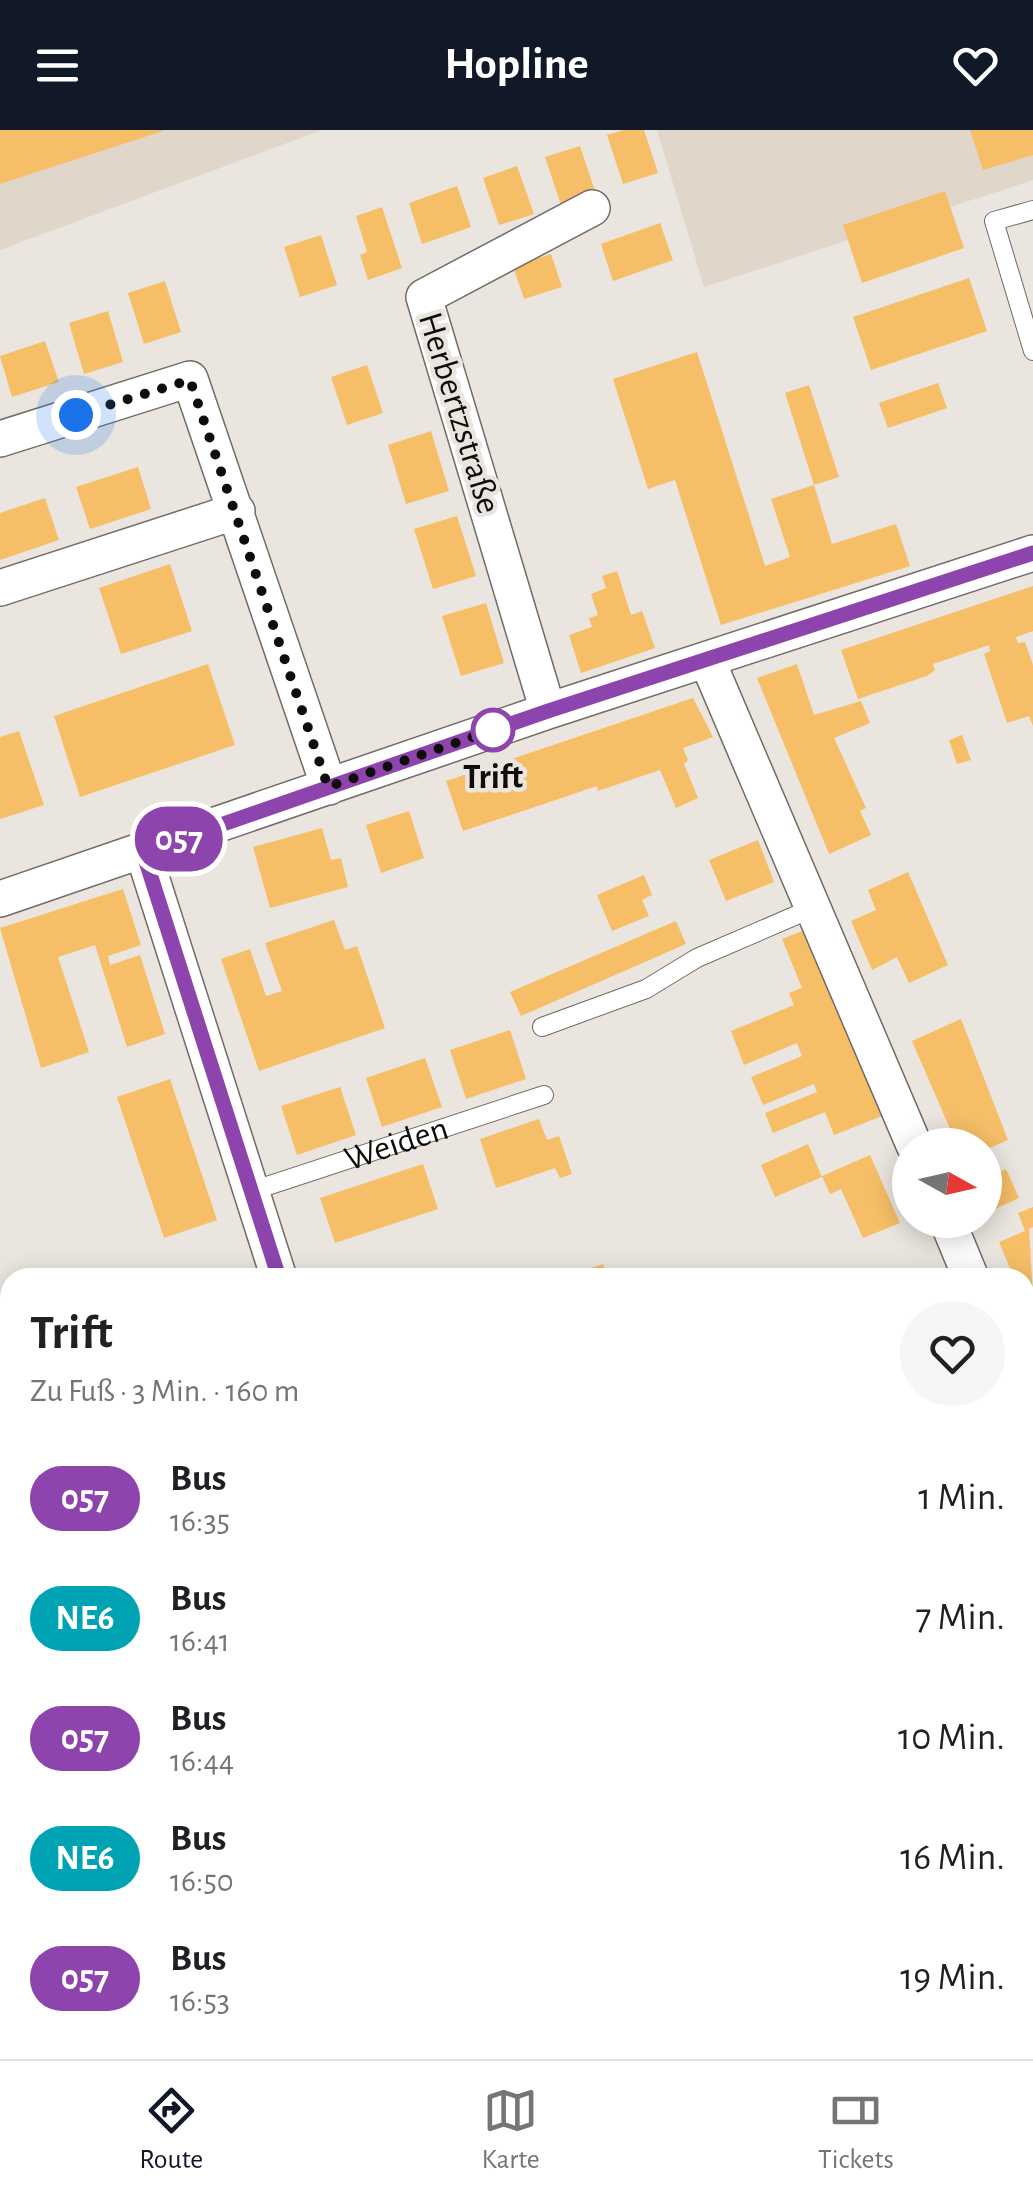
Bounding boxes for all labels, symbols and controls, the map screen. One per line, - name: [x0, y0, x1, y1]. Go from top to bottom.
- icon: menu: [30, 38, 85, 93]
- icon: heart: [948, 38, 1003, 93]
- text: Hopline: [444, 42, 589, 87]
- street label: Herbertzstraße: [412, 308, 506, 518]
- your location: [51, 390, 101, 440]
- marker: Trift: [472, 709, 514, 751]
- place label: Trift: [463, 760, 523, 795]
- line badge: 057: [121, 806, 236, 872]
- text: 057: [155, 822, 203, 857]
- street label: Weiden: [340, 1110, 453, 1177]
- north arrow: [892, 1128, 1002, 1238]
- map controls: [892, 1128, 1002, 1238]
- button: heart: [900, 1301, 1005, 1406]
- text: Trift: [30, 1310, 113, 1358]
- text: Zu Fuß · 3 Min. · 160 m: [30, 1375, 299, 1407]
- text: Bus: [170, 1460, 226, 1498]
- text: 1 Min.: [918, 1479, 1005, 1517]
- text: 057: [61, 1481, 109, 1516]
- text: 16:35: [170, 1505, 230, 1537]
- text: Bus: [170, 1580, 226, 1618]
- text: 7 Min.: [915, 1599, 1005, 1637]
- text: NE6: [55, 1601, 115, 1636]
- text: 16:41: [170, 1625, 230, 1657]
- text: Bus: [170, 1700, 226, 1738]
- text: 10 Min.: [898, 1719, 1005, 1757]
- text: 057: [61, 1721, 109, 1756]
- text: 16:44: [170, 1745, 234, 1777]
- text: Bus: [170, 1820, 226, 1858]
- text: 16 Min.: [900, 1839, 1005, 1877]
- text: NE6: [55, 1841, 115, 1876]
- text: 16:50: [170, 1865, 234, 1897]
- text: Bus: [170, 1940, 226, 1978]
- text: 19 Min.: [900, 1959, 1005, 1997]
- text: 057: [61, 1961, 109, 1996]
- text: 16:53: [170, 1985, 230, 2017]
- tab: Route: [139, 2083, 203, 2177]
- tab: Karte: [482, 2083, 540, 2177]
- tab: Tickets: [818, 2083, 894, 2177]

